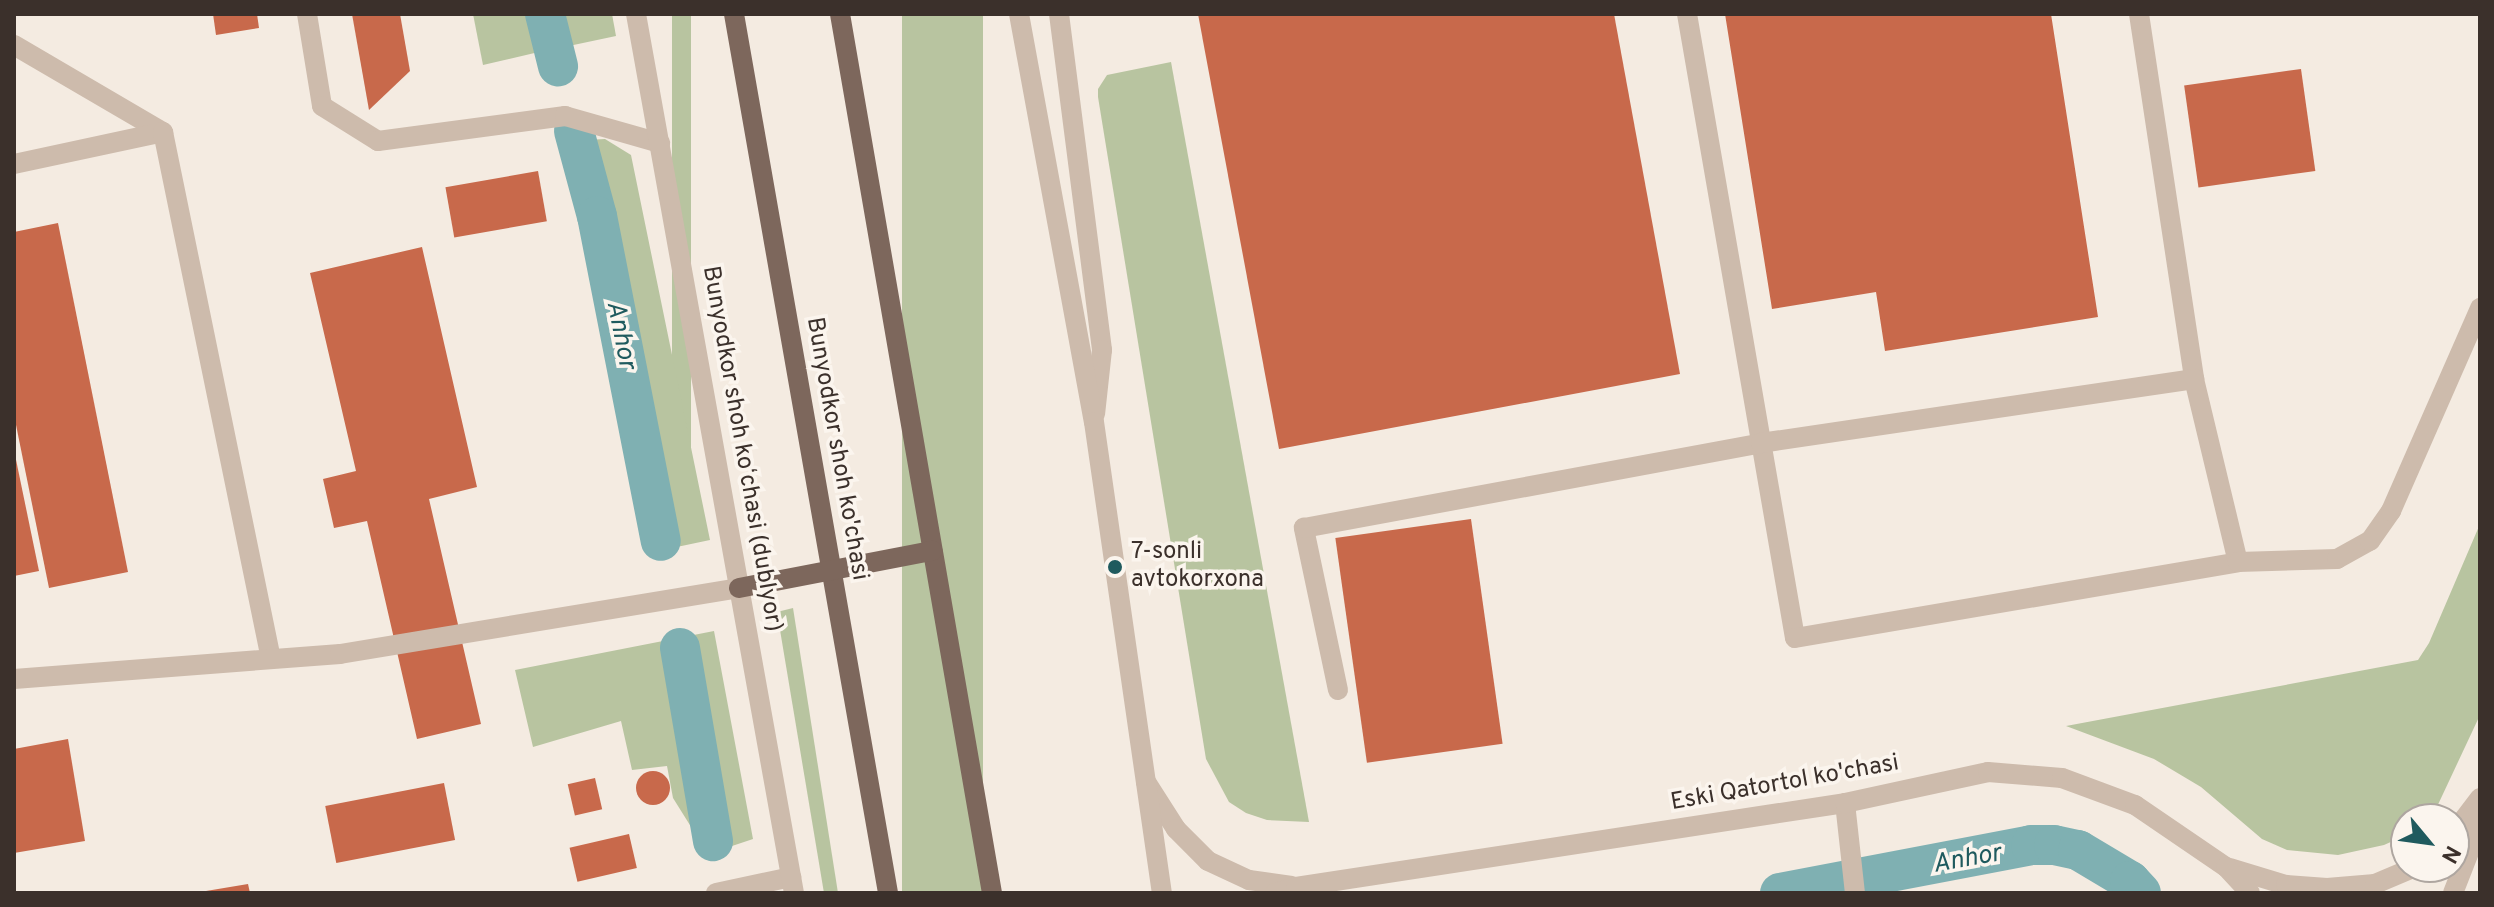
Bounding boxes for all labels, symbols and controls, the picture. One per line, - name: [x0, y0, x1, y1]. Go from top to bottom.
- street label: Bunyodkor shoh koʻchasi (dublyor): [695, 264, 787, 634]
- water label: Anhor: [598, 298, 642, 372]
- street label: Bunyodkor shoh ko'chasi: [799, 315, 873, 583]
- place label: 7-sonli avtokorxona: [1131, 539, 1264, 595]
- marker: 7-sonli avtokorxona: [1106, 558, 1124, 576]
- street label: Eski Qatortol ko'chasi: [1669, 750, 1901, 818]
- north arrow: [2390, 803, 2470, 883]
- water label: Anhor: [1930, 839, 2004, 881]
- text: N: [2434, 840, 2465, 867]

